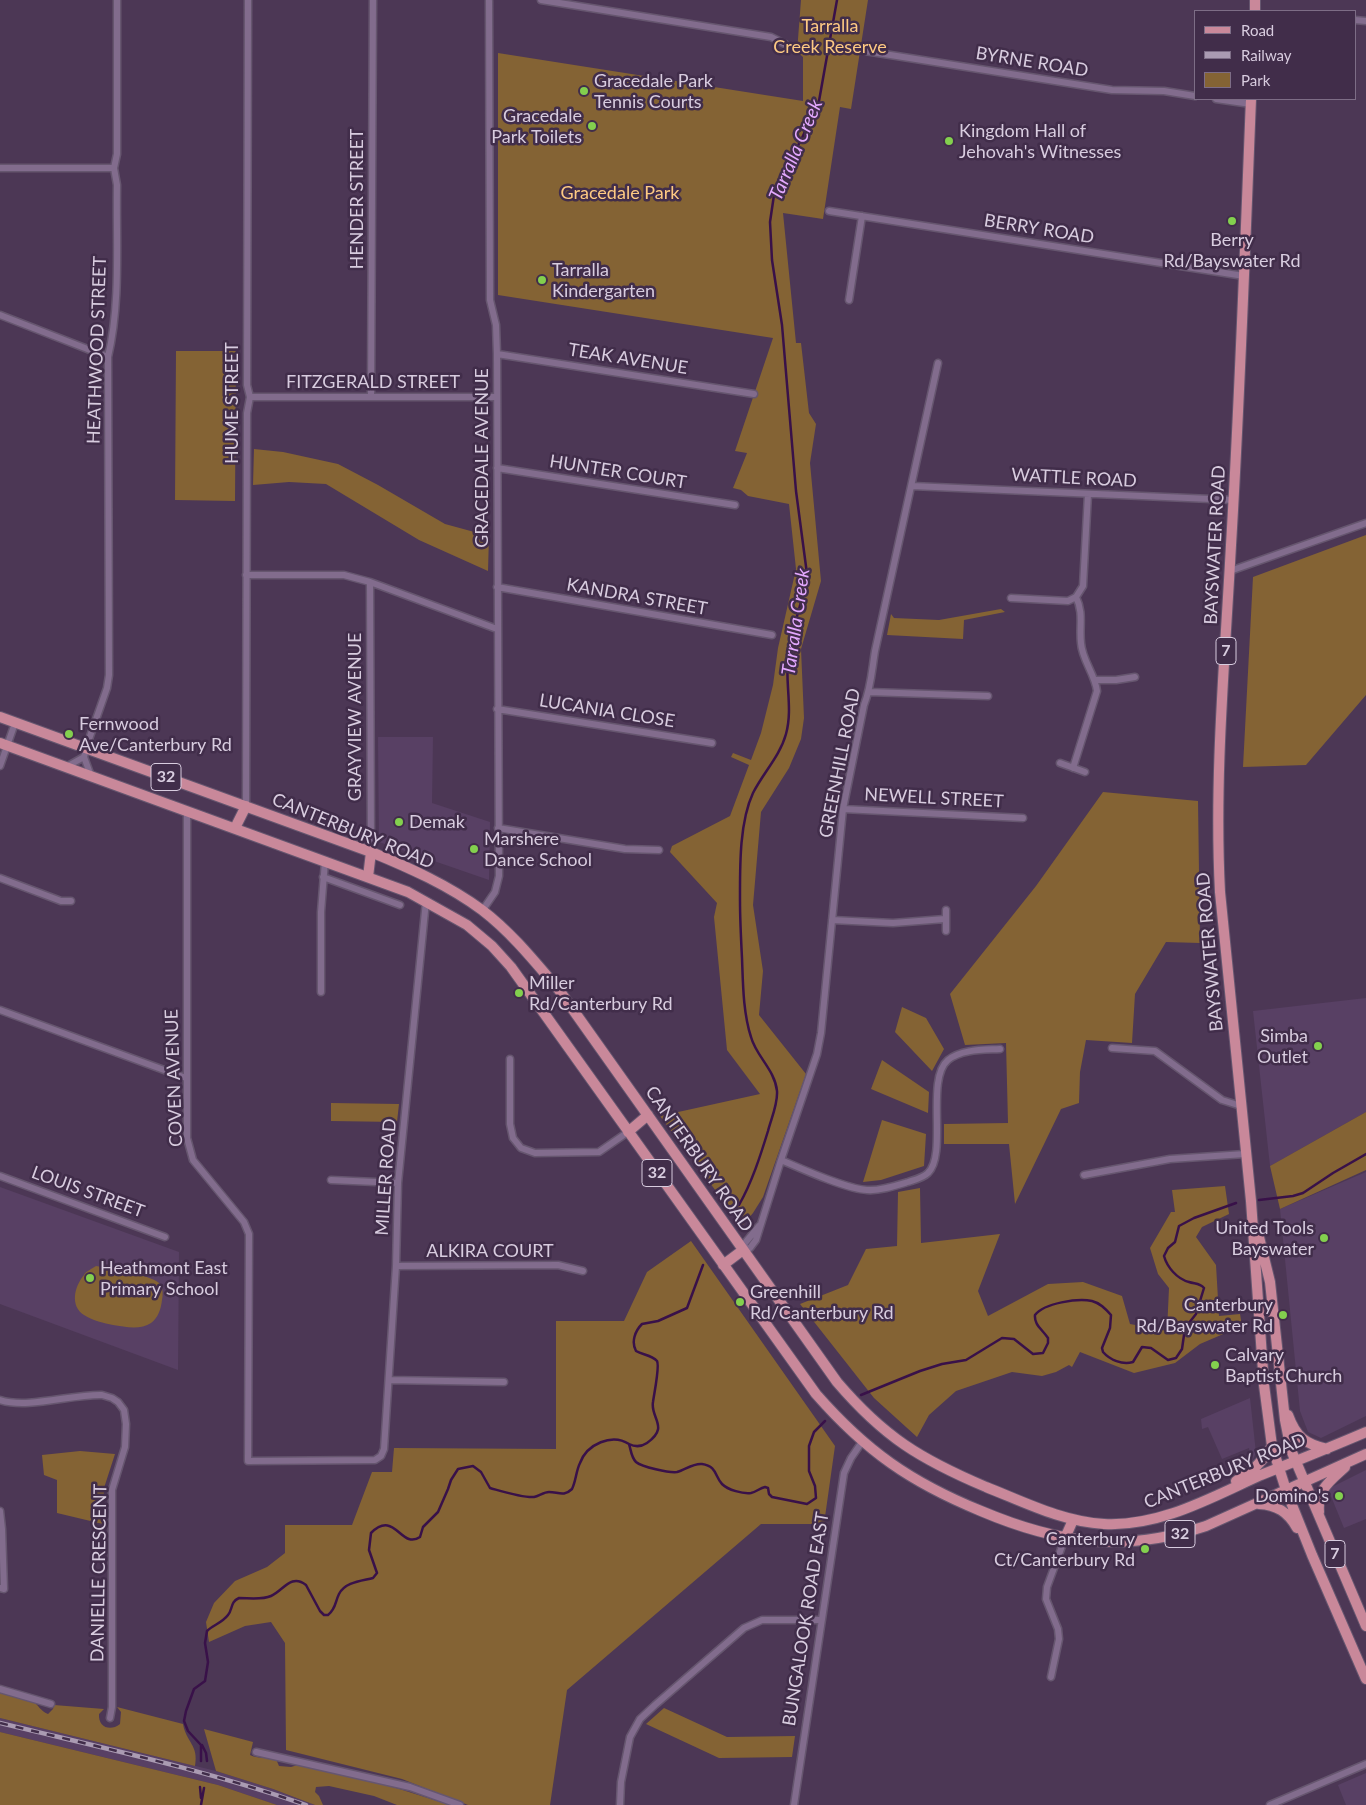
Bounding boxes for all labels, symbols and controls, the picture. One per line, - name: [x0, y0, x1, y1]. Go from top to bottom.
- legend: [1194, 10, 1356, 100]
- park label: Tarralla Creek Reserve: [773, 15, 887, 58]
- text: Road: [1241, 21, 1274, 39]
- street label: BYRNE ROAD: [974, 42, 1090, 82]
- text: Railway: [1241, 46, 1292, 64]
- place label: Gracedale Park Tennis Courts: [594, 70, 713, 112]
- text: Park: [1241, 71, 1270, 89]
- marker: Gracedale Park Tennis Courts: [578, 85, 590, 97]
- water label: Tarralla Creek: [764, 96, 828, 204]
- place label: Gracedale Park Toilets: [491, 105, 582, 148]
- marker: Gracedale Park Toilets: [586, 120, 598, 132]
- place label: Kingdom Hall of Jehovah's Witnesses: [959, 120, 1121, 162]
- street label: HENDER STREET: [346, 129, 368, 269]
- marker: Kingdom Hall of Jehovah's Witnesses: [943, 135, 955, 147]
- park label: Gracedale Park: [561, 182, 679, 204]
- street label: BERRY ROAD: [982, 210, 1096, 248]
- marker: Berry Rd/Bayswater Rd: [1226, 215, 1238, 227]
- place label: Berry Rd/Bayswater Rd: [1164, 229, 1300, 272]
- street label: HEATHWOOD STREET: [83, 256, 111, 444]
- place label: Tarralla Kindergarten: [552, 259, 655, 302]
- marker: Tarralla Kindergarten: [536, 274, 548, 286]
- street label: TEAK AVENUE: [567, 339, 689, 379]
- street label: HUME STREET: [221, 342, 243, 464]
- street label: GRACEDALE AVENUE: [471, 368, 493, 548]
- street label: FITZGERALD STREET: [286, 371, 460, 393]
- street label: HUNTER COURT: [548, 450, 688, 494]
- street label: WATTLE ROAD: [1011, 464, 1137, 492]
- street label: BAYSWATER ROAD: [1200, 465, 1230, 625]
- water label: Tarralla Creek: [777, 567, 815, 677]
- street label: KANDRA STREET: [565, 574, 709, 620]
- street label: GRAYVIEW AVENUE: [344, 633, 366, 801]
- road number: 7: [1216, 637, 1236, 664]
- street label: GREENHILL ROAD: [815, 686, 865, 840]
- street label: LUCANIA CLOSE: [538, 690, 676, 732]
- place label: Fernwood Ave/Canterbury Rd: [79, 713, 232, 756]
- marker: Fernwood Ave/Canterbury Rd: [63, 728, 75, 740]
- road number: 32: [151, 764, 181, 790]
- street label: NEWELL STREET: [864, 784, 1004, 812]
- street label: CANTERBURY ROAD: [269, 789, 437, 873]
- place label: Demak: [409, 811, 465, 833]
- marker: Demak: [393, 816, 405, 828]
- place label: Marshere Dance School: [484, 828, 592, 871]
- marker: Marshere Dance School: [468, 843, 480, 855]
- street label: BAYSWATER ROAD: [1192, 872, 1228, 1032]
- place label: Miller Rd/Canterbury Rd: [529, 972, 673, 1014]
- marker: Miller Rd/Canterbury Rd: [513, 987, 525, 999]
- street label: COVEN AVENUE: [161, 1009, 187, 1147]
- place label: Simba Outlet: [1257, 1025, 1308, 1068]
- marker: Simba Outlet: [1312, 1040, 1324, 1052]
- street label: CANTERBURY ROAD: [641, 1082, 757, 1236]
- street label: MILLER ROAD: [371, 1118, 401, 1236]
- road number: 32: [642, 1160, 672, 1186]
- street label: LOUIS STREET: [28, 1162, 148, 1222]
- place label: United Tools Bayswater: [1215, 1217, 1314, 1260]
- marker: United Tools Bayswater: [1318, 1232, 1330, 1244]
- street label: ALKIRA COURT: [426, 1240, 554, 1262]
- place label: Heathmont East Primary School: [100, 1257, 228, 1300]
- marker: Heathmont East Primary School: [84, 1272, 96, 1284]
- place label: Greenhill Rd/Canterbury Rd: [750, 1281, 894, 1324]
- place label: Canterbury Rd/Bayswater Rd: [1136, 1294, 1273, 1336]
- marker: Greenhill Rd/Canterbury Rd: [734, 1296, 746, 1308]
- marker: Canterbury Rd/Bayswater Rd: [1277, 1309, 1289, 1321]
- place label: Calvary Baptist Church: [1225, 1344, 1342, 1386]
- marker: Calvary Baptist Church: [1209, 1359, 1221, 1371]
- street label: CANTERBURY ROAD: [1141, 1429, 1309, 1513]
- street label: DANIELLE CRESCENT: [87, 1484, 111, 1662]
- place label: Domino's: [1255, 1485, 1329, 1507]
- marker: Domino's: [1333, 1490, 1345, 1502]
- street label: BUNGALOOK ROAD EAST: [778, 1510, 834, 1728]
- road number: 32: [1165, 1520, 1195, 1548]
- place label: Canterbury Ct/Canterbury Rd: [994, 1528, 1135, 1570]
- road number: 7: [1325, 1540, 1345, 1568]
- marker: Canterbury Ct/Canterbury Rd: [1139, 1543, 1151, 1555]

